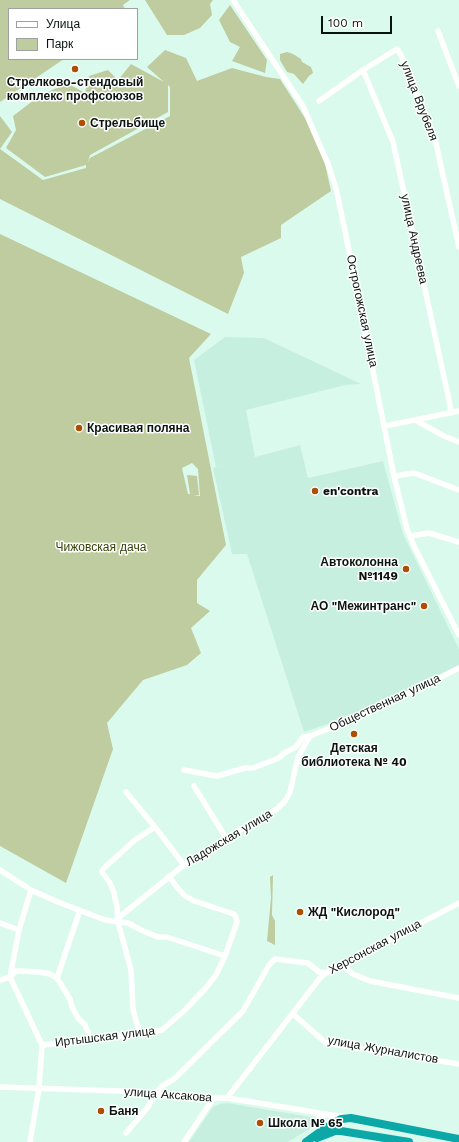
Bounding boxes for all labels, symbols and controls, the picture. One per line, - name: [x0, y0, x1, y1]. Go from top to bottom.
- legend: [8, 8, 138, 60]
- scale bar: [323, 8, 394, 34]
- text: 100 m: [328, 16, 363, 30]
- text: Улица: [46, 17, 80, 31]
- text: Парк: [46, 37, 73, 51]
- street label: улица Врубеля: [397, 59, 441, 143]
- marker: Стрелково-стендовый комплекс профсоюзов: [70, 64, 80, 74]
- place label: Стрелково-стендовый комплекс профсоюзов: [7, 75, 143, 103]
- place label: Стрельбище: [90, 116, 165, 130]
- marker: Стрельбище: [77, 118, 87, 128]
- street label: улица Андреева: [397, 193, 431, 285]
- street label: Острогожская улица: [343, 253, 381, 369]
- place label: Красивая поляна: [87, 421, 190, 435]
- marker: Красивая поляна: [74, 423, 84, 433]
- place label: en'contra: [323, 484, 379, 498]
- marker: en'contra: [310, 486, 320, 496]
- park label: Чижовская дача: [56, 540, 146, 554]
- place label: Автоколонна №1149: [320, 555, 398, 583]
- marker: Автоколонна №1149: [401, 564, 411, 574]
- place label: АО "Межинтранс": [311, 599, 416, 613]
- marker: АО "Межинтранс": [419, 601, 429, 611]
- street label: Общественная улица: [327, 671, 443, 735]
- marker: Детская библиотека № 40: [349, 729, 359, 739]
- place label: Детская библиотека № 40: [301, 741, 407, 769]
- street label: Ладожская улица: [183, 807, 275, 869]
- place label: ЖД "Кислород": [308, 905, 400, 919]
- marker: ЖД "Кислород": [295, 907, 305, 917]
- street label: Херсонская улица: [326, 917, 424, 977]
- street label: Иртышская улица: [54, 1024, 156, 1050]
- street label: улица Журналистов: [327, 1033, 439, 1067]
- street label: улица Аксакова: [124, 1085, 212, 1105]
- place label: Баня: [109, 1104, 139, 1118]
- marker: Баня: [96, 1106, 106, 1116]
- place label: Школа № 65: [268, 1116, 342, 1130]
- marker: Школа № 65: [255, 1118, 265, 1128]

